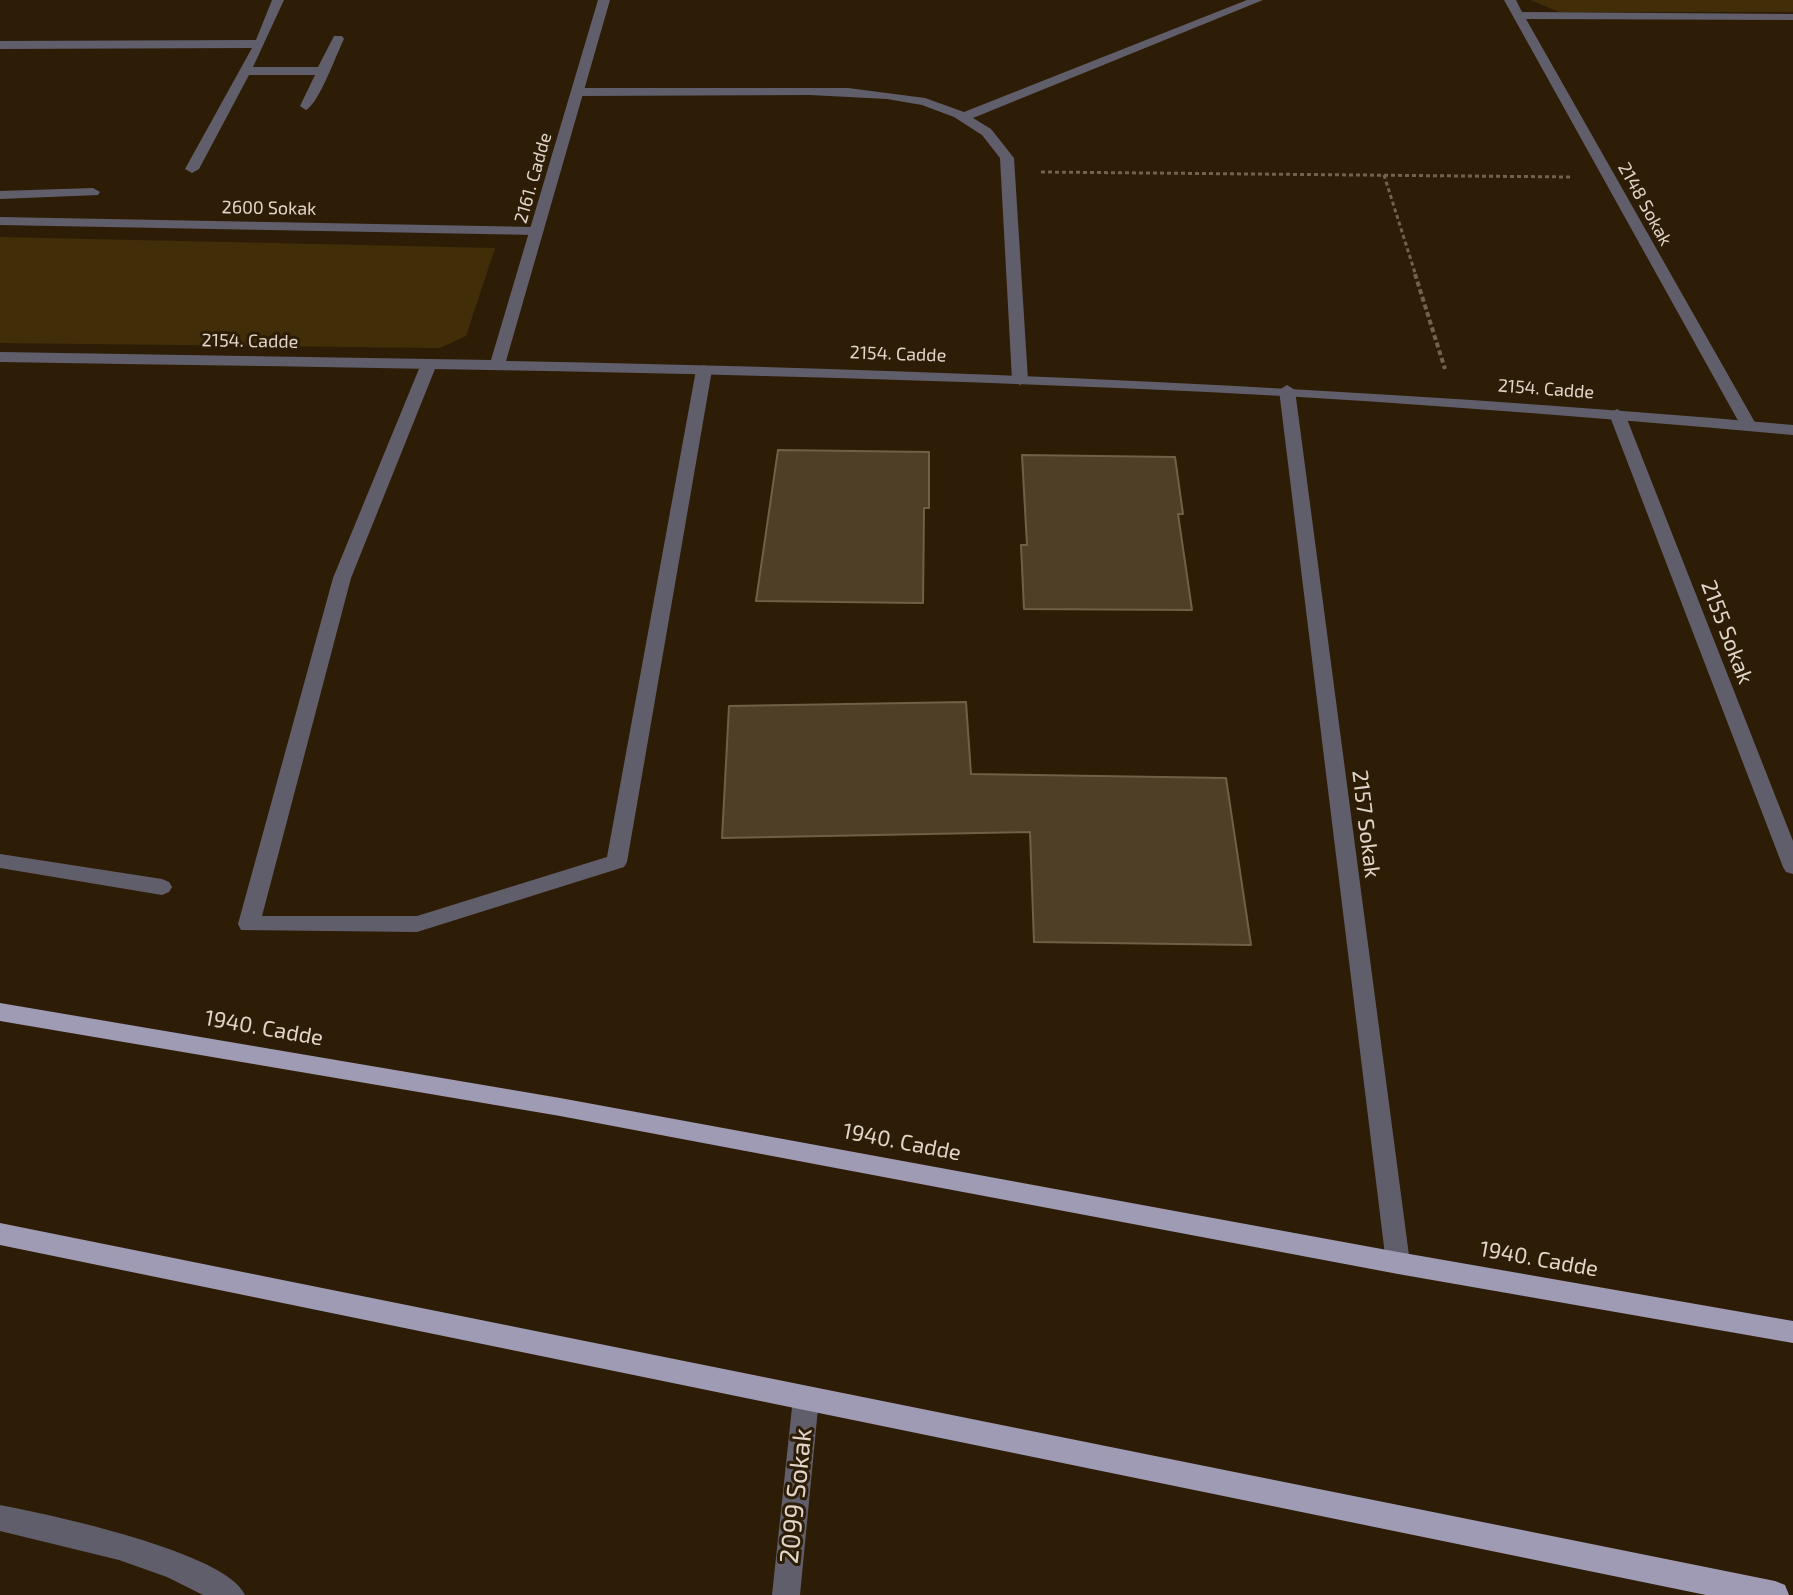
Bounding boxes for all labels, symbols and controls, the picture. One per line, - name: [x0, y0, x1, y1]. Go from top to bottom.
- street label: 2161. Cadde: [510, 130, 556, 226]
- street label: 2148 Sokak: [1613, 159, 1677, 249]
- street label: 2600 Sokak: [221, 196, 317, 220]
- street label: 2154. Cadde: [202, 329, 298, 353]
- street label: 2154. Cadde: [849, 342, 947, 366]
- street label: 2154. Cadde: [1497, 375, 1595, 403]
- street label: 2155 Sokak: [1695, 576, 1759, 688]
- street label: 2157 Sokak: [1346, 769, 1386, 879]
- street label: 1940. Cadde: [203, 1005, 325, 1051]
- street label: 1940. Cadde: [841, 1118, 963, 1166]
- street label: 1940. Cadde: [1478, 1236, 1600, 1282]
- street label: 2099 Sokak: [773, 1427, 819, 1565]

